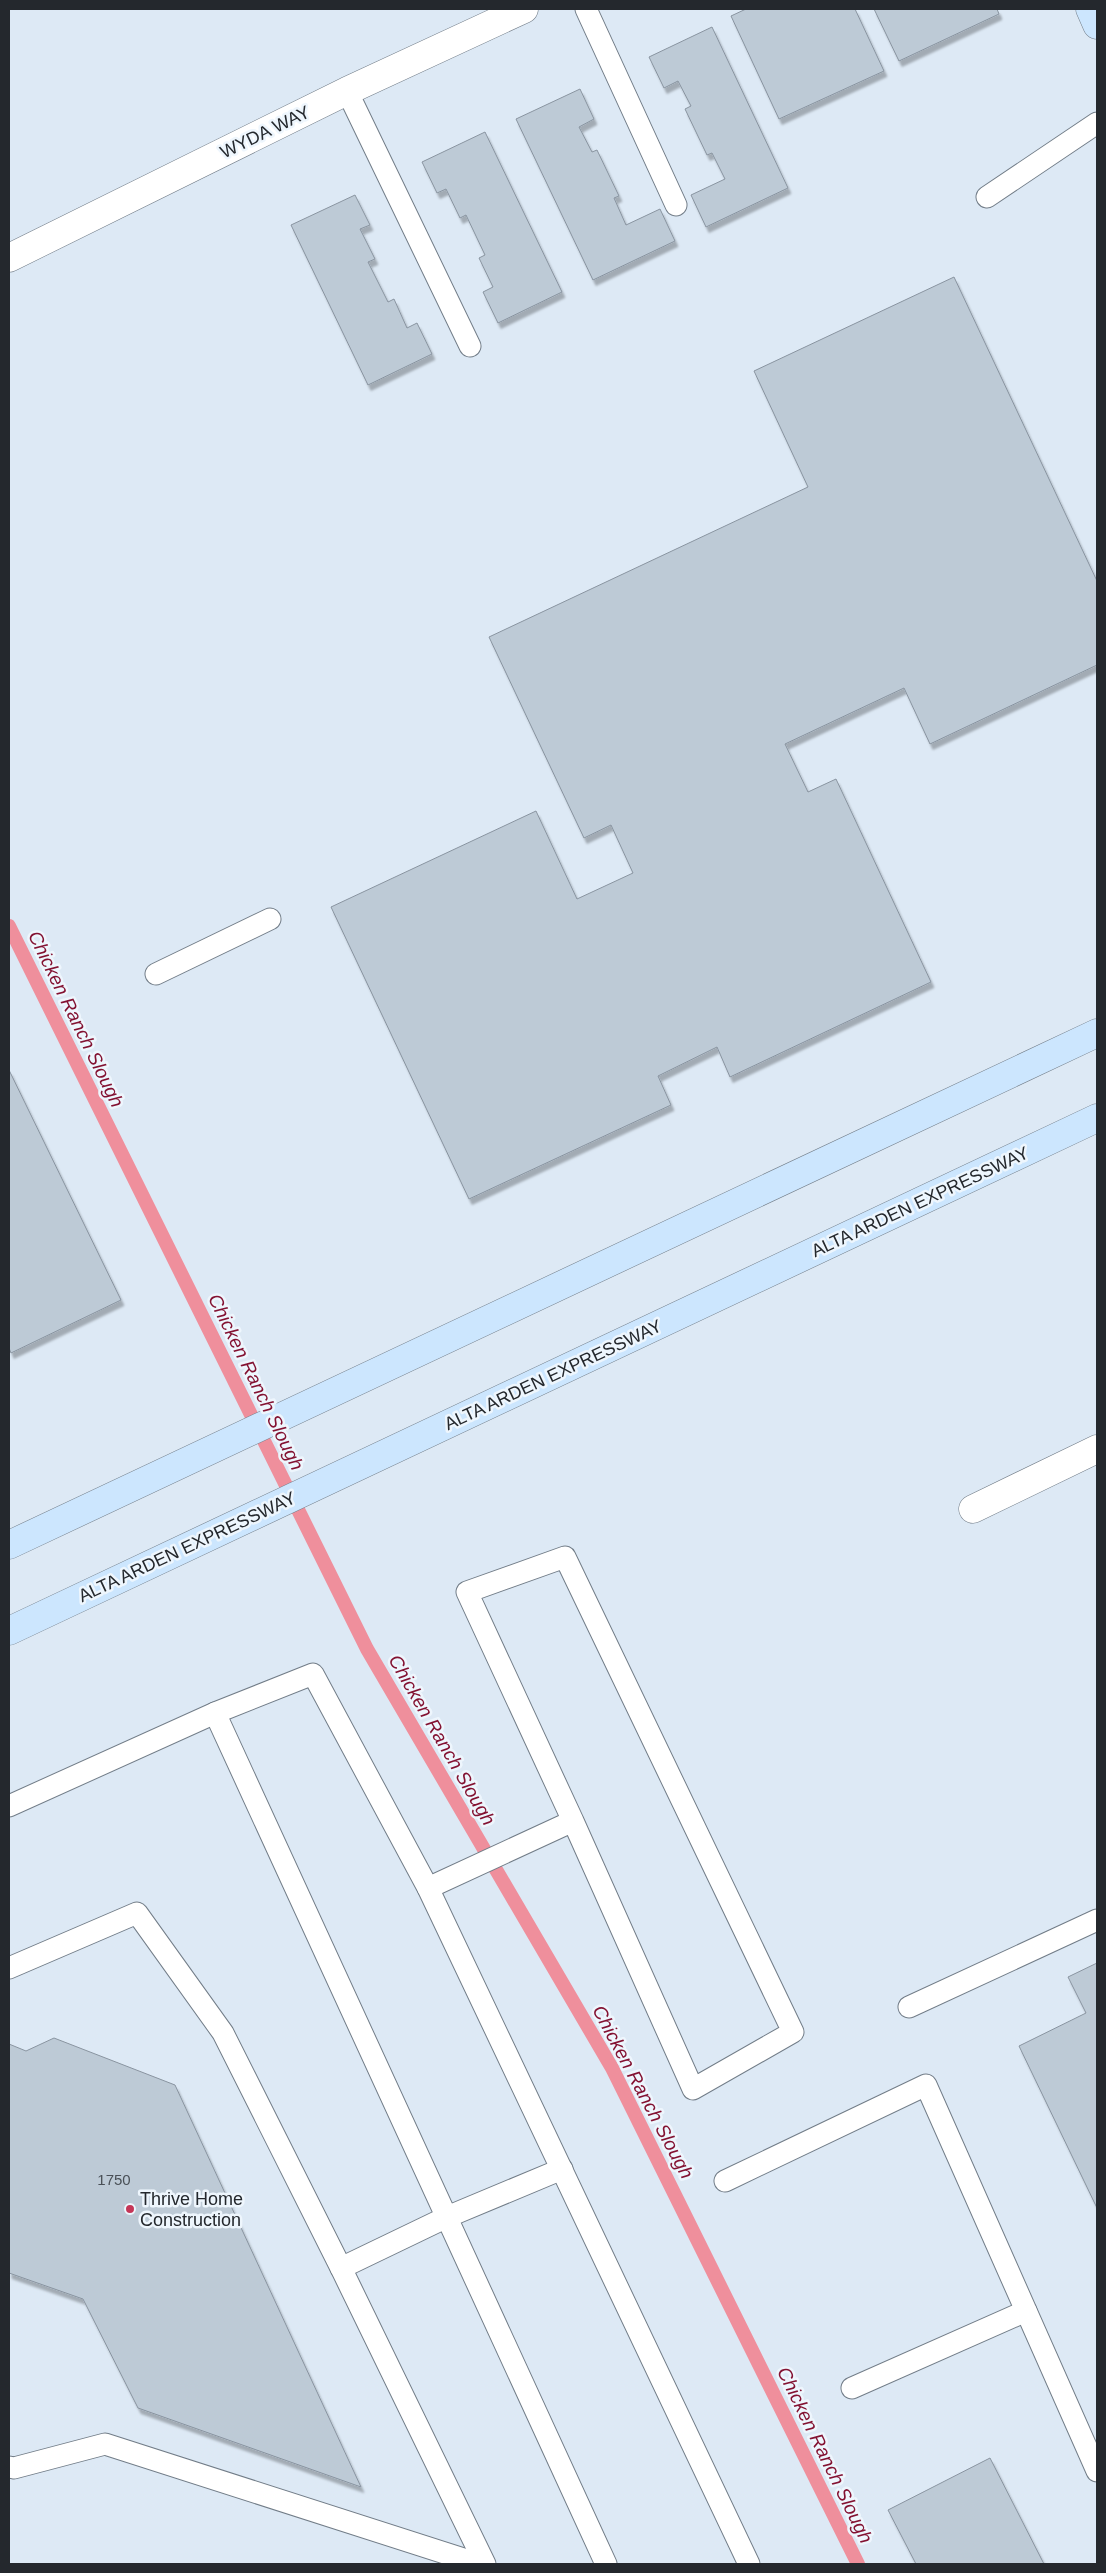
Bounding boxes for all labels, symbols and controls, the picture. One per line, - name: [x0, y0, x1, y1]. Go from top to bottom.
- street label: WYDA WAY: [217, 102, 313, 162]
- water label: Chicken Ranch Slough: [24, 928, 128, 1110]
- street label: ALTA ARDEN EXPRESSWAY: [808, 1143, 1032, 1261]
- water label: Chicken Ranch Slough: [204, 1291, 308, 1473]
- street label: ALTA ARDEN EXPRESSWAY: [441, 1316, 665, 1434]
- street label: ALTA ARDEN EXPRESSWAY: [75, 1488, 299, 1606]
- water label: Chicken Ranch Slough: [385, 1651, 499, 1829]
- water label: Chicken Ranch Slough: [588, 2002, 698, 2182]
- house number: 1750: [97, 2171, 131, 2188]
- place label: Thrive Home Construction: [140, 2189, 243, 2230]
- marker: Thrive Home Construction: [124, 2203, 136, 2215]
- water label: Chicken Ranch Slough: [773, 2364, 877, 2546]

